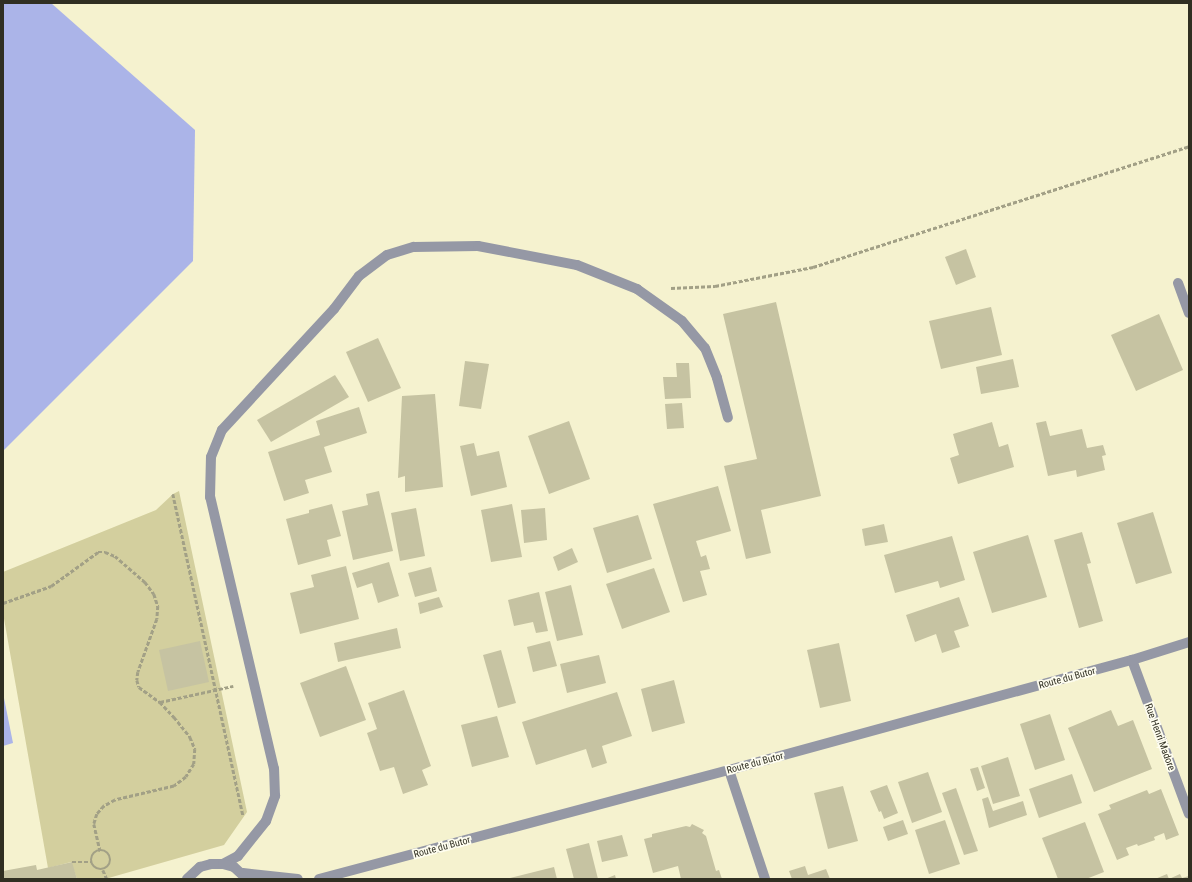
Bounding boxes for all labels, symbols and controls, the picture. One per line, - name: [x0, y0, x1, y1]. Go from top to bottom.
- street label: Route du Butor: [1037, 665, 1097, 691]
- street label: Rue Henri Madore: [1142, 702, 1178, 772]
- street label: Route du Butor: [725, 750, 785, 776]
- street label: Route du Butor: [412, 834, 472, 860]

